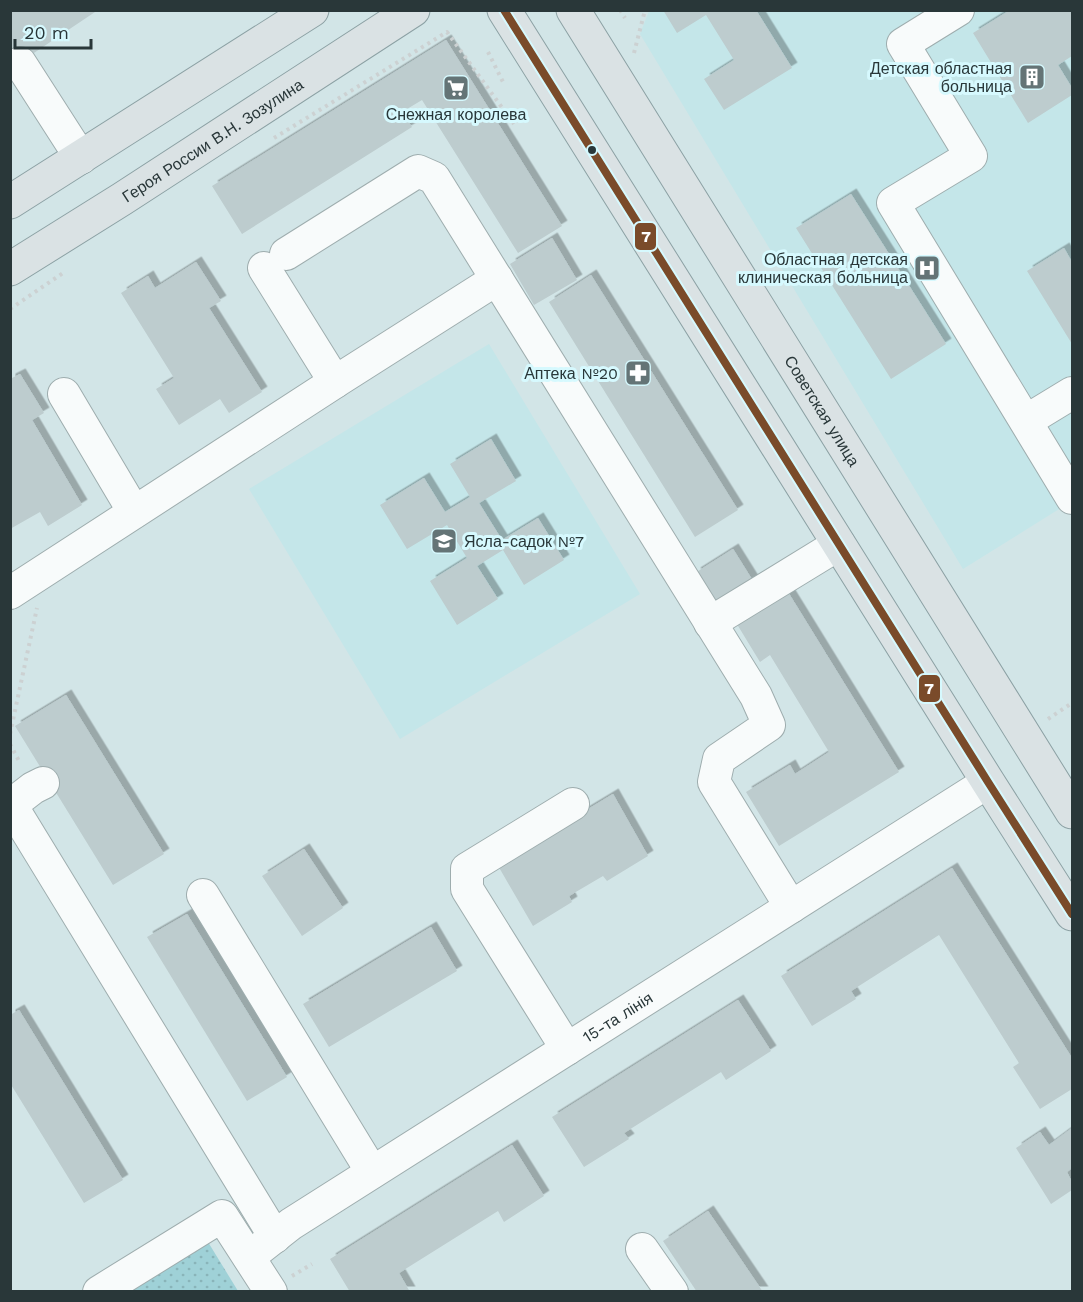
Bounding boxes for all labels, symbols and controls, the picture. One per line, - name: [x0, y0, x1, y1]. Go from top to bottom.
- scale bar: [15, 12, 92, 50]
- text: 20 m: [24, 22, 69, 43]
- place label: Детская областная больница: [870, 59, 1012, 96]
- building icon: Детская областная больница: [1017, 62, 1047, 92]
- supermarket icon: Снежная королева: [441, 73, 471, 103]
- street label: Героя России В.Н. Зозулина: [118, 74, 307, 206]
- place label: Снежная королева: [386, 105, 526, 124]
- unlabelled marker: [586, 144, 598, 156]
- line badge: 7: [634, 222, 657, 251]
- text: 7: [641, 227, 651, 246]
- place label: Областная детская клиническая больница: [738, 250, 908, 287]
- hospital icon: Областная детская клиническая больница: [912, 253, 942, 283]
- street label: Советская улица: [781, 352, 864, 470]
- pharmacy icon: Аптека №20: [623, 358, 653, 388]
- place label: Аптека №20: [524, 364, 618, 383]
- school or university icon: Ясла-садок №7: [429, 526, 459, 556]
- place label: Ясла-садок №7: [464, 532, 584, 551]
- line badge: 7: [918, 674, 941, 703]
- text: 7: [924, 679, 934, 698]
- street label: 15-та лінія: [579, 988, 656, 1046]

